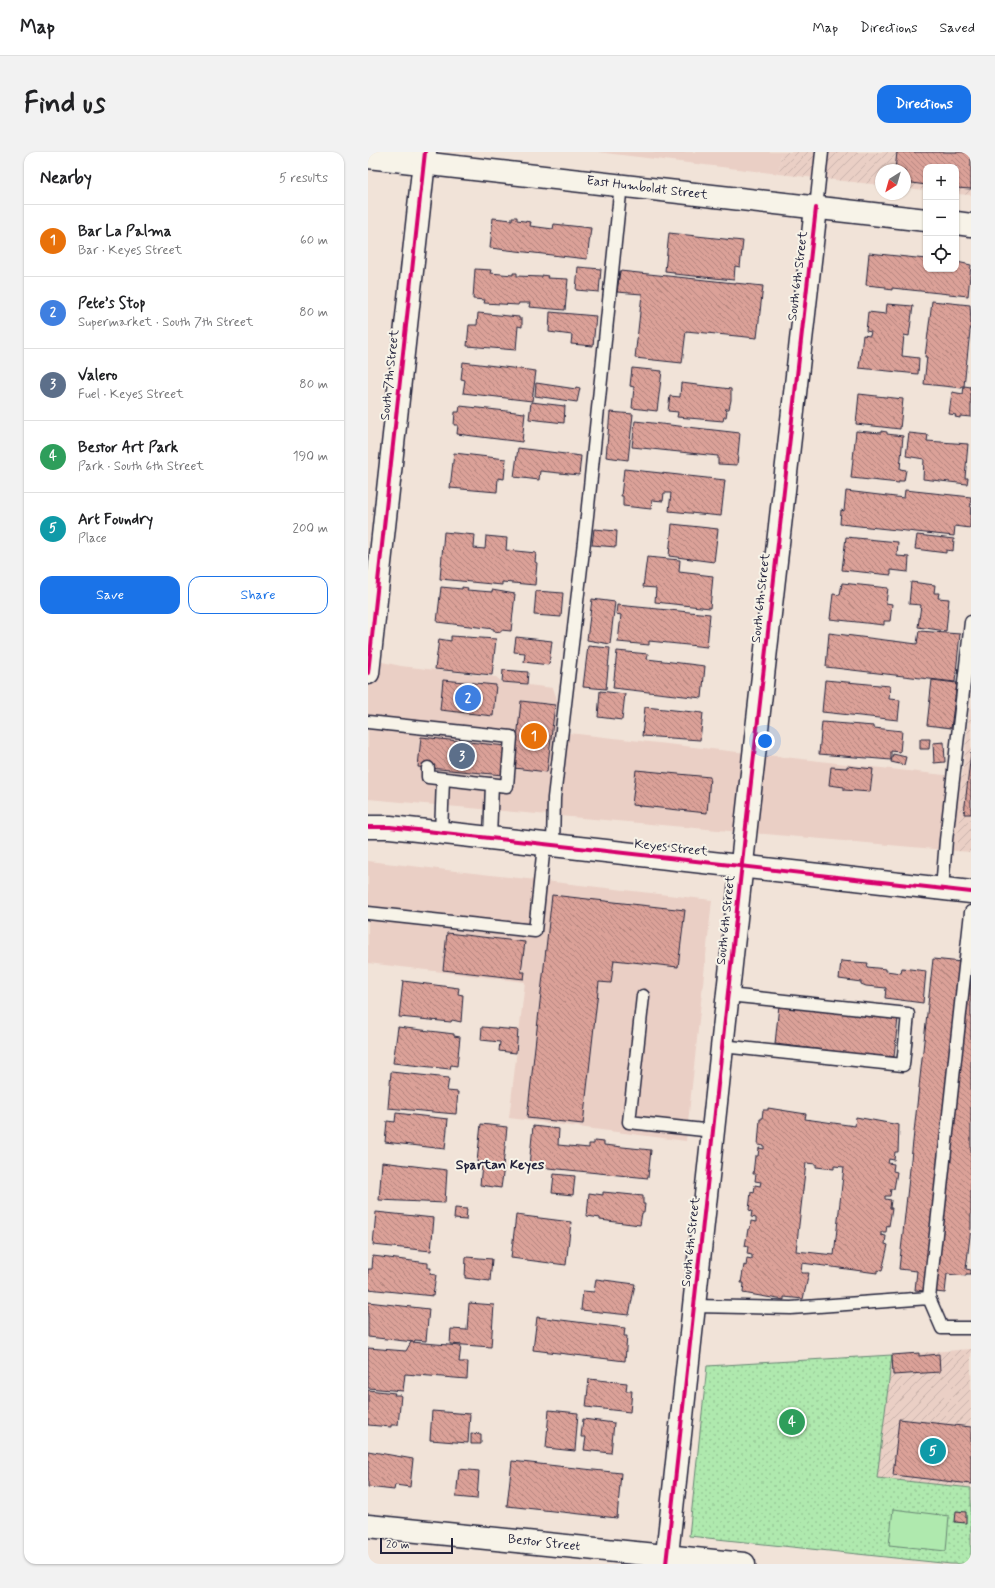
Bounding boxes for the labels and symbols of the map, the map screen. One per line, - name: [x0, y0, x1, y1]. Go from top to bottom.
- north arrow: [875, 164, 911, 200]
- street label: East Humboldt Street: [585, 172, 709, 204]
- street label: South 6th Street: [784, 230, 812, 322]
- street label: South 7th Street: [377, 328, 403, 421]
- street label: South 6th Street: [748, 552, 774, 644]
- pin: 2: [455, 683, 481, 713]
- pin: 1: [521, 721, 547, 751]
- your location: [755, 731, 775, 751]
- pin: 3: [449, 741, 475, 771]
- street label: Keyes Street: [633, 836, 709, 860]
- street label: South 6th Street: [713, 874, 739, 966]
- district label: Spartan Keyes: [456, 1156, 545, 1174]
- street label: South 6th Street: [678, 1196, 704, 1288]
- pin: 4: [779, 1407, 805, 1437]
- pin: 5: [920, 1436, 946, 1466]
- street label: Bestor Street: [507, 1531, 581, 1555]
- scale bar: [380, 1536, 453, 1555]

